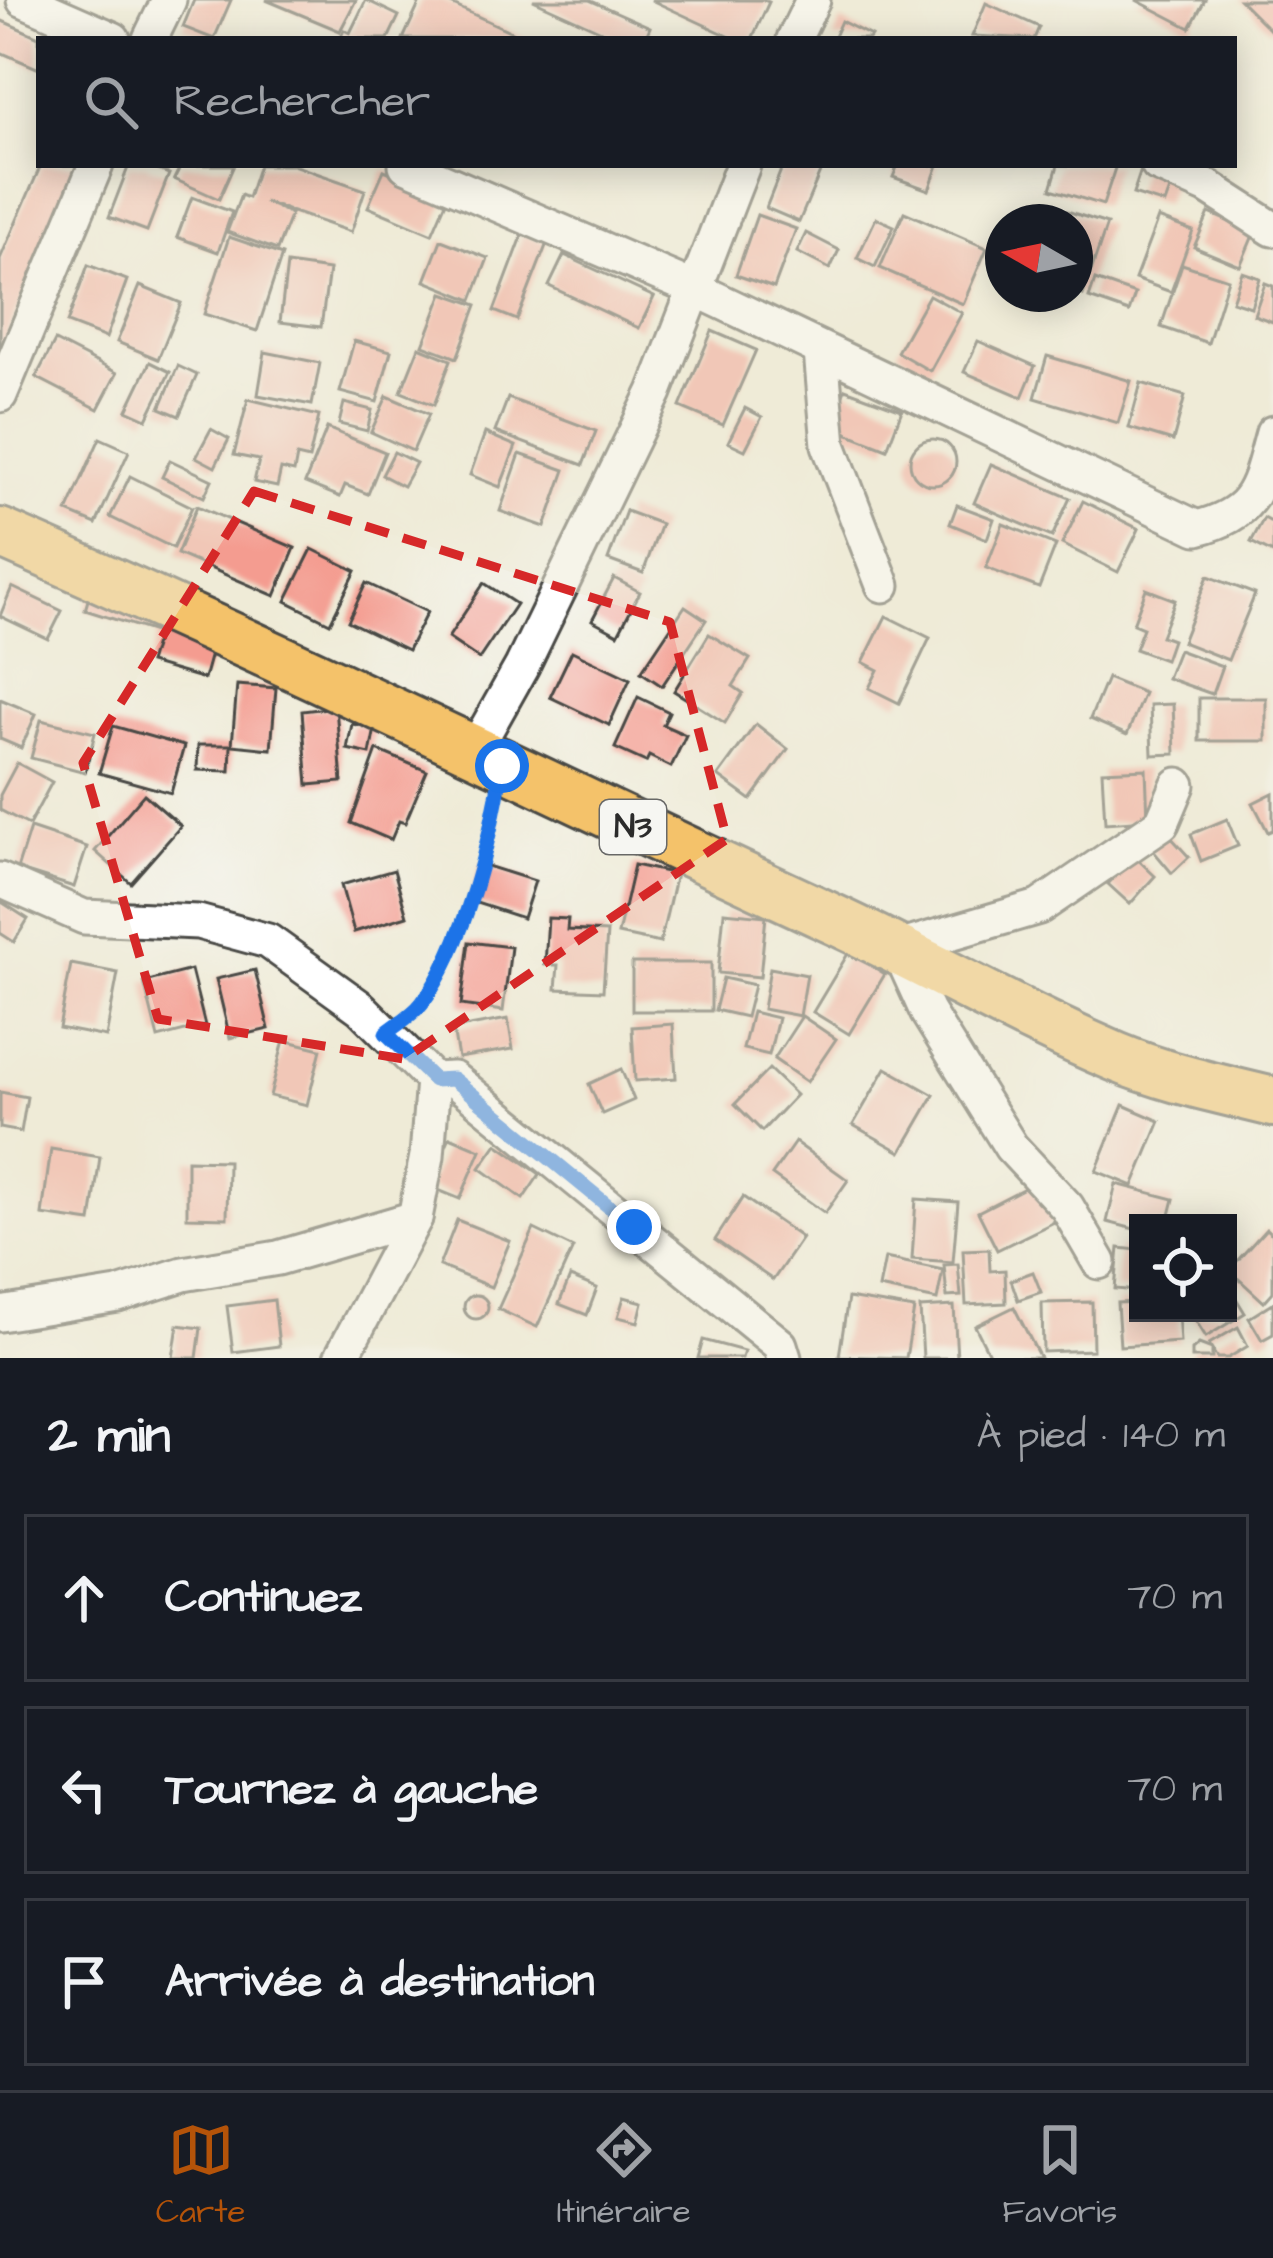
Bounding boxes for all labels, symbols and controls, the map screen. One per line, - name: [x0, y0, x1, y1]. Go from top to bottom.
- search box: [36, 36, 1237, 168]
- icon: search: [78, 69, 144, 135]
- text: Rechercher: [174, 71, 430, 133]
- north arrow: [985, 204, 1093, 312]
- route start: [475, 739, 529, 793]
- road number: N3: [600, 800, 666, 854]
- route end: [607, 1200, 661, 1254]
- map controls: [1129, 1214, 1237, 1322]
- button: locate: [1129, 1214, 1237, 1322]
- text: 2 min: [48, 1401, 171, 1472]
- text: À pied · 140 m: [977, 1409, 1225, 1463]
- icon: ahead: [51, 1565, 117, 1631]
- text: Continuez: [165, 1567, 362, 1629]
- text: 70 m: [1127, 1571, 1222, 1625]
- icon: left: [51, 1757, 117, 1823]
- text: Tournez à gauche: [165, 1759, 538, 1821]
- text: 70 m: [1127, 1763, 1222, 1817]
- icon: arrive: [51, 1949, 117, 2015]
- text: Arrivée à destination: [165, 1951, 594, 2013]
- tab: Carte: [156, 2117, 245, 2235]
- tab: Itinéraire: [557, 2117, 691, 2235]
- tab: Favoris: [1002, 2117, 1117, 2235]

